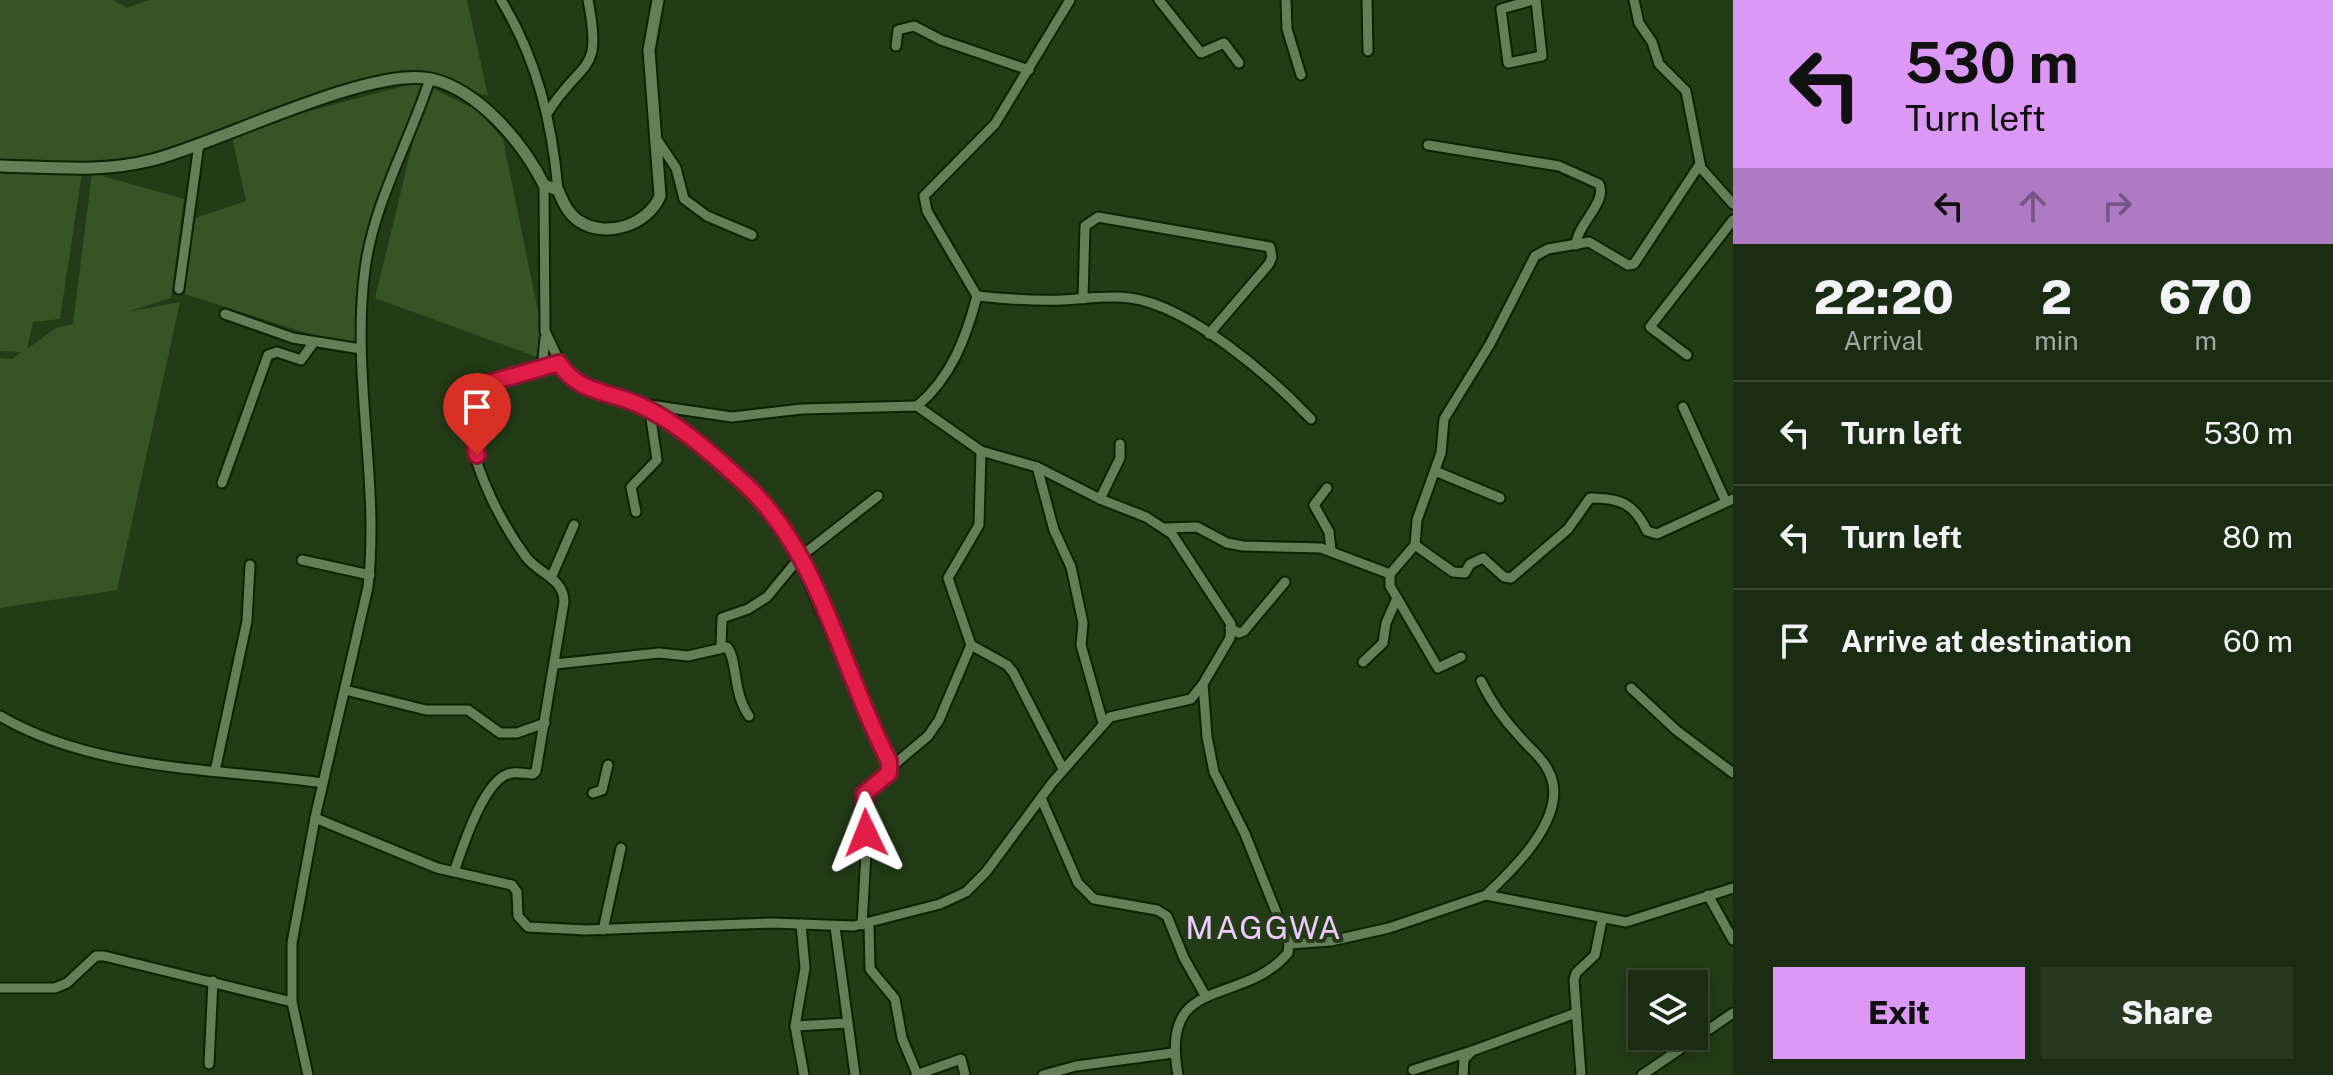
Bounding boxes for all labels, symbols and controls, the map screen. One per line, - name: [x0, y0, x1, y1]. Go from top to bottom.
- text: 530 m: [1905, 30, 2079, 96]
- icon: left: [1773, 32, 1877, 136]
- text: Turn left: [1905, 97, 2046, 139]
- icon: left: [1927, 184, 1971, 228]
- icon: ahead: [2011, 184, 2055, 228]
- icon: right: [2095, 184, 2139, 228]
- text: 22:20: [1813, 268, 1954, 325]
- text: 2: [2041, 268, 2072, 325]
- text: 670: [2159, 268, 2253, 325]
- text: Arrival: [1843, 325, 1924, 356]
- text: min: [2034, 325, 2078, 356]
- text: m: [2194, 325, 2217, 356]
- pin: [443, 373, 511, 455]
- icon: arrive: [455, 385, 499, 429]
- icon: left: [1773, 411, 1817, 455]
- text: Turn left: [1841, 415, 1962, 451]
- text: 530 m: [2203, 415, 2293, 451]
- icon: left: [1773, 515, 1817, 559]
- text: Turn left: [1841, 519, 1962, 555]
- text: 80 m: [2222, 519, 2293, 555]
- icon: arrive: [1773, 619, 1817, 663]
- text: Arrive at destination: [1841, 623, 2132, 659]
- text: 60 m: [2223, 623, 2293, 659]
- position arrow: [824, 791, 908, 875]
- district label: MAGGWA: [1185, 909, 1343, 946]
- button: Exit: [1773, 967, 2025, 1059]
- button: Share: [2041, 967, 2293, 1059]
- map controls: [1628, 970, 1708, 1050]
- button: layers: [1628, 970, 1708, 1050]

